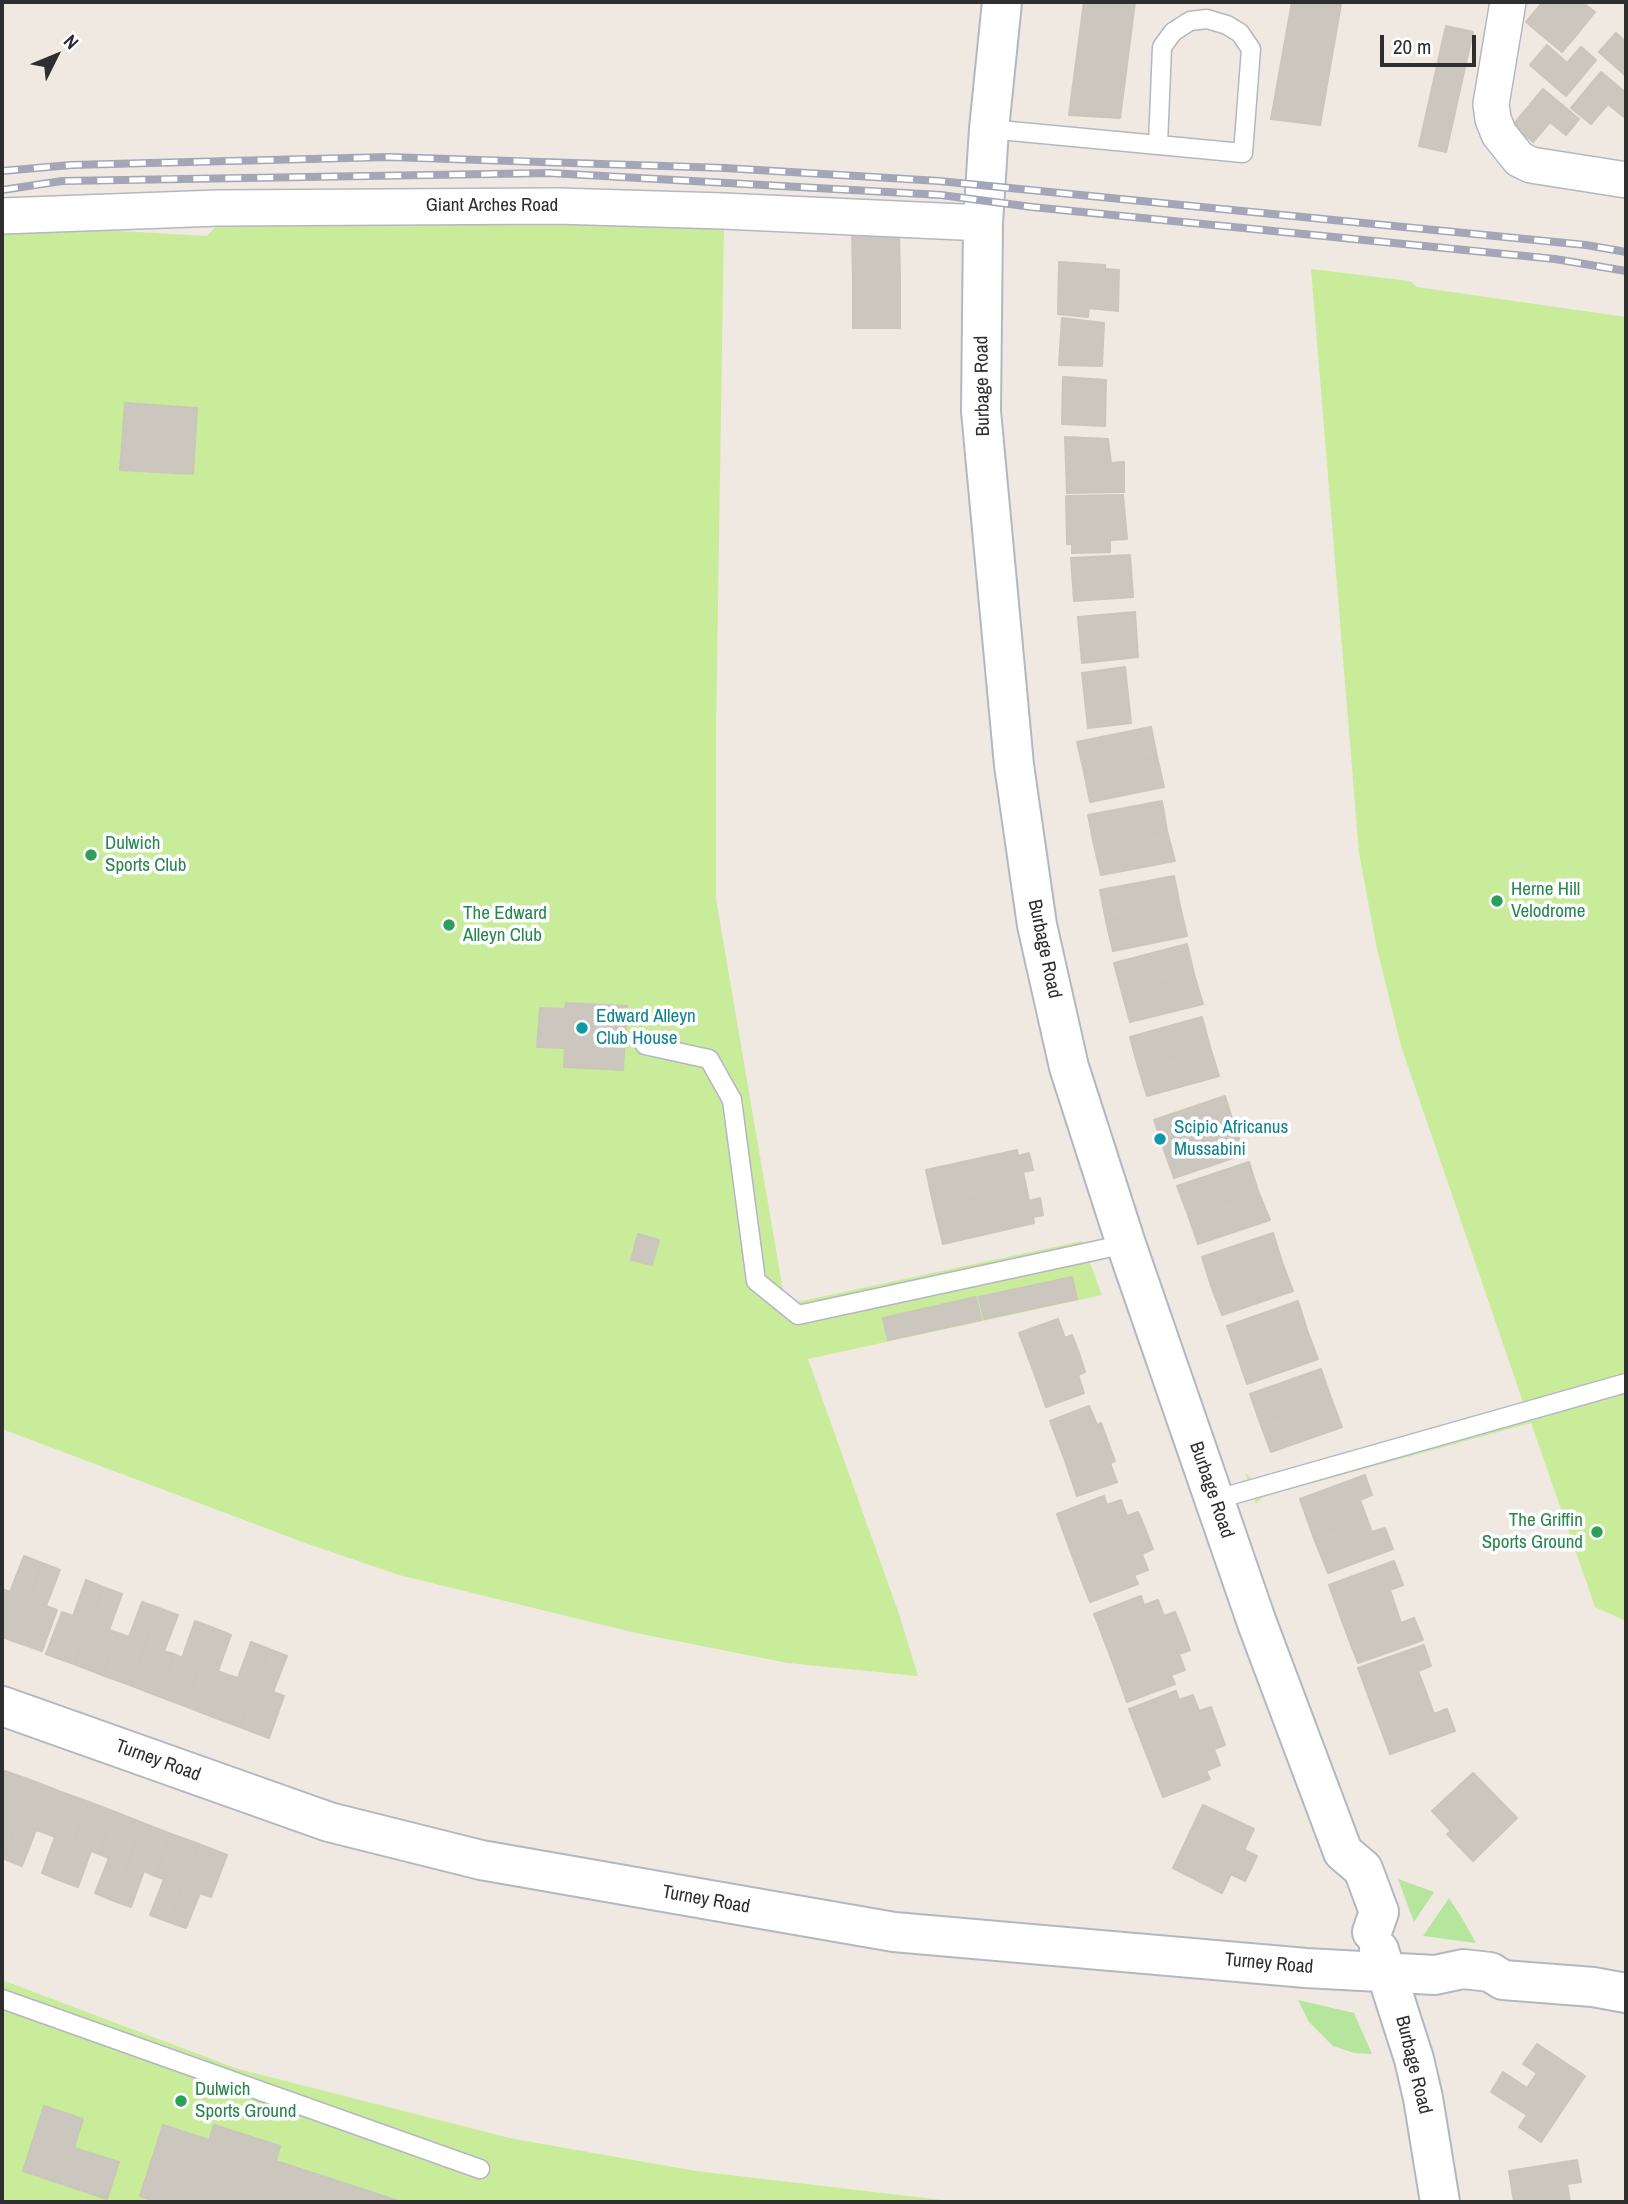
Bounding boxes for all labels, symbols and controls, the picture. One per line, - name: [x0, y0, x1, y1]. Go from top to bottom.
- north arrow: [21, 21, 91, 91]
- scale bar: [1383, 21, 1479, 65]
- text: N: [58, 29, 85, 55]
- text: 20 m: [1393, 32, 1431, 61]
- street label: Giant Arches Road: [426, 195, 558, 217]
- street label: Burbage Road: [971, 336, 995, 436]
- place label: Dulwich Sports Club: [105, 833, 186, 877]
- marker: Dulwich Sports Club: [83, 847, 99, 863]
- place label: Herne Hill Velodrome: [1511, 879, 1585, 923]
- marker: Herne Hill Velodrome: [1489, 893, 1505, 909]
- street label: Burbage Road: [1022, 897, 1066, 1001]
- place label: The Edward Alleyn Club: [463, 903, 547, 947]
- marker: The Edward Alleyn Club: [441, 917, 457, 933]
- place label: Edward Alleyn Club House: [596, 1006, 696, 1050]
- marker: Edward Alleyn Club House: [574, 1020, 590, 1036]
- place label: Scipio Africanus Mussabini: [1174, 1117, 1288, 1161]
- marker: Scipio Africanus Mussabini: [1152, 1131, 1168, 1147]
- street label: Burbage Road: [1184, 1439, 1238, 1541]
- place label: The Griffin Sports Ground: [1482, 1510, 1583, 1554]
- marker: The Griffin Sports Ground: [1589, 1524, 1605, 1540]
- street label: Turney Road: [112, 1735, 204, 1787]
- street label: Turney Road: [660, 1881, 752, 1919]
- street label: Turney Road: [1224, 1949, 1314, 1979]
- street label: Burbage Road: [1390, 2013, 1436, 2117]
- place label: Dulwich Sports Ground: [195, 2079, 296, 2123]
- marker: Dulwich Sports Ground: [173, 2093, 189, 2109]

